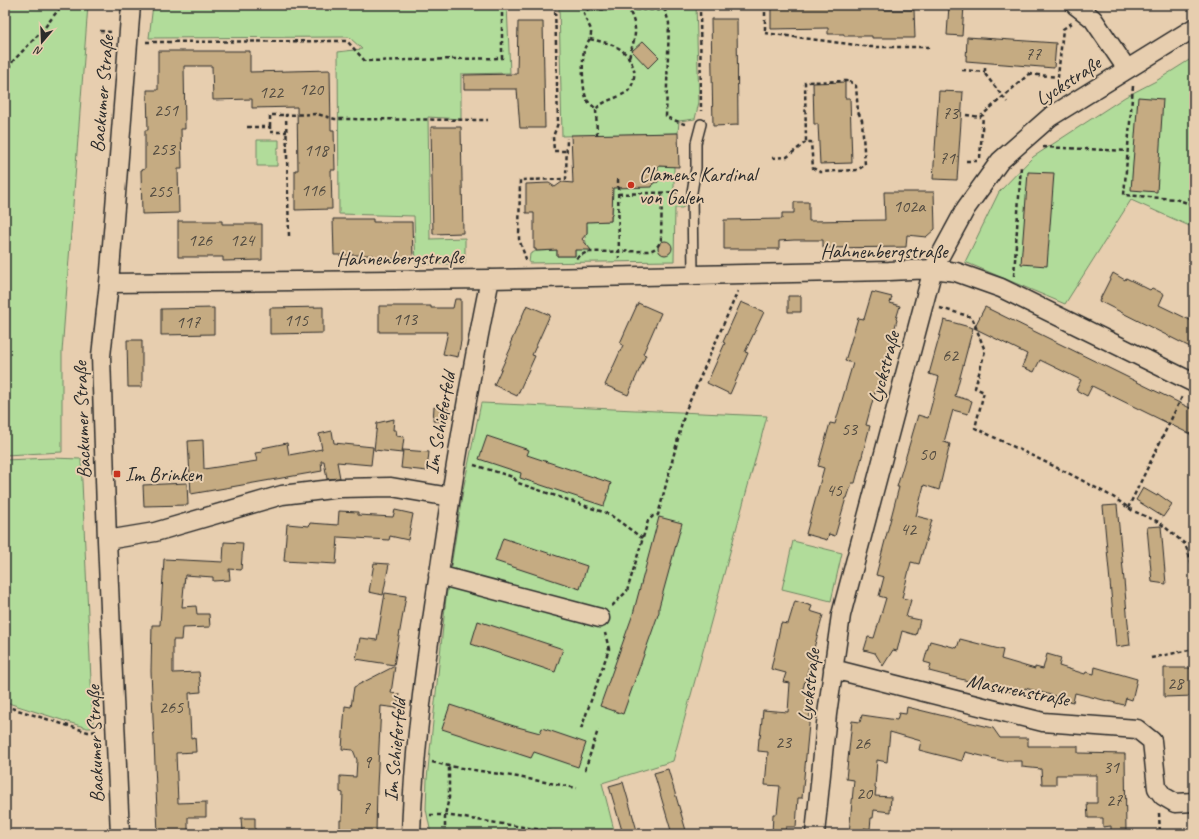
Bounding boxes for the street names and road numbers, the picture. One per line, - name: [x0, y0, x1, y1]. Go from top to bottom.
- street label: Backumer Straße: [84, 33, 120, 154]
- street label: Lyckstraße: [1031, 50, 1107, 111]
- street label: Hahnenbergstraße: [820, 239, 949, 264]
- street label: Hahnenbergstraße: [336, 244, 465, 272]
- street label: Lyckstraße: [862, 327, 906, 406]
- street label: Backumer Straße: [67, 359, 97, 479]
- street label: Im Schieferfeld: [419, 367, 462, 476]
- street label: Lyckstraße: [792, 646, 826, 723]
- street label: Masurenstraße: [965, 668, 1073, 712]
- street label: Backumer Straße: [80, 683, 110, 803]
- street label: Im Schieferfeld: [378, 694, 412, 803]

